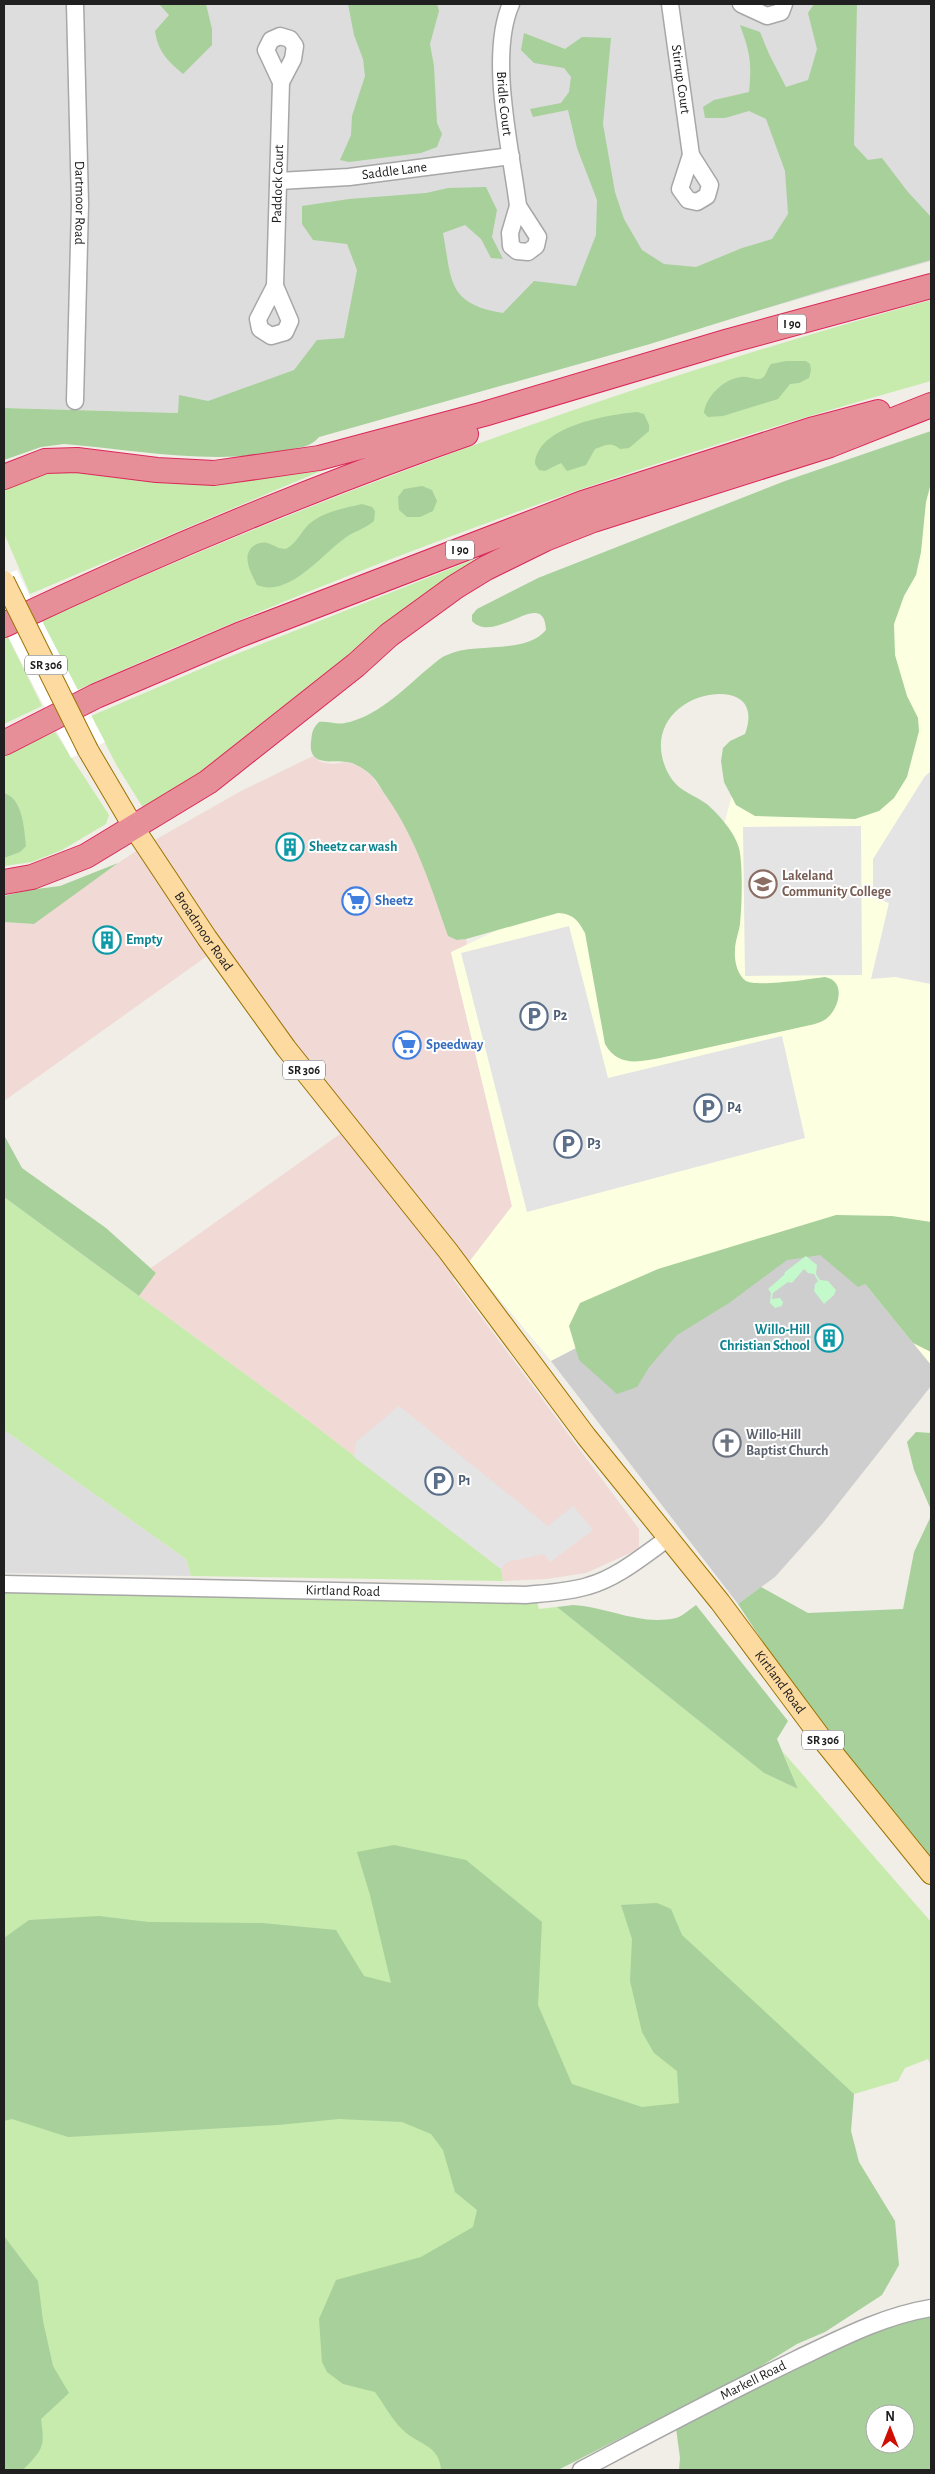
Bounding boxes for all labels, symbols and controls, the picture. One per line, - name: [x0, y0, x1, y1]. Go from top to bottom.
- street label: Stirrup Court: [669, 44, 692, 115]
- street label: Bridle Court: [494, 71, 514, 137]
- street label: Paddock Court: [270, 144, 286, 224]
- street label: Saddle Lane: [361, 160, 428, 182]
- street label: Dartmoor Road: [72, 161, 87, 245]
- road number: I 90: [778, 314, 806, 334]
- road number: I 90: [446, 540, 474, 560]
- road number: SR 306: [25, 656, 67, 674]
- building icon: Sheetz car wash: [275, 832, 305, 862]
- place label: Sheetz car wash: [309, 840, 397, 854]
- school or university icon: Lakeland Community College: [748, 869, 778, 899]
- place label: Lakeland Community College: [782, 869, 891, 899]
- supermarket icon: Sheetz: [341, 886, 371, 916]
- street label: Broadmoor Road: [172, 889, 235, 973]
- place label: Sheetz: [375, 894, 413, 908]
- building icon: Empty: [92, 925, 122, 955]
- place label: Empty: [126, 933, 163, 947]
- parking icon: P2: [519, 1001, 549, 1031]
- place label: P2: [553, 1009, 568, 1023]
- supermarket icon: Speedway: [392, 1030, 422, 1060]
- place label: Speedway: [426, 1038, 484, 1052]
- road number: SR 306: [283, 1060, 325, 1080]
- parking icon: P4: [693, 1093, 723, 1123]
- place label: P4: [727, 1101, 742, 1115]
- parking icon: P3: [553, 1129, 583, 1159]
- place label: P3: [587, 1137, 601, 1151]
- place label: Willo-Hill Christian School: [720, 1323, 810, 1353]
- building icon: Willo-Hill Christian School: [814, 1323, 844, 1353]
- church icon: Willo-Hill Baptist Church: [712, 1428, 742, 1458]
- place label: Willo-Hill Baptist Church: [746, 1428, 828, 1458]
- parking icon: P1: [424, 1466, 454, 1496]
- place label: P1: [458, 1474, 471, 1488]
- street label: Kirtland Road: [306, 1583, 380, 1599]
- street label: Kirtland Road: [752, 1648, 808, 1716]
- road number: SR 306: [802, 1730, 844, 1750]
- street label: Markell Road: [718, 2358, 788, 2403]
- north arrow: [865, 2404, 915, 2454]
- text: N: [885, 2410, 895, 2424]

